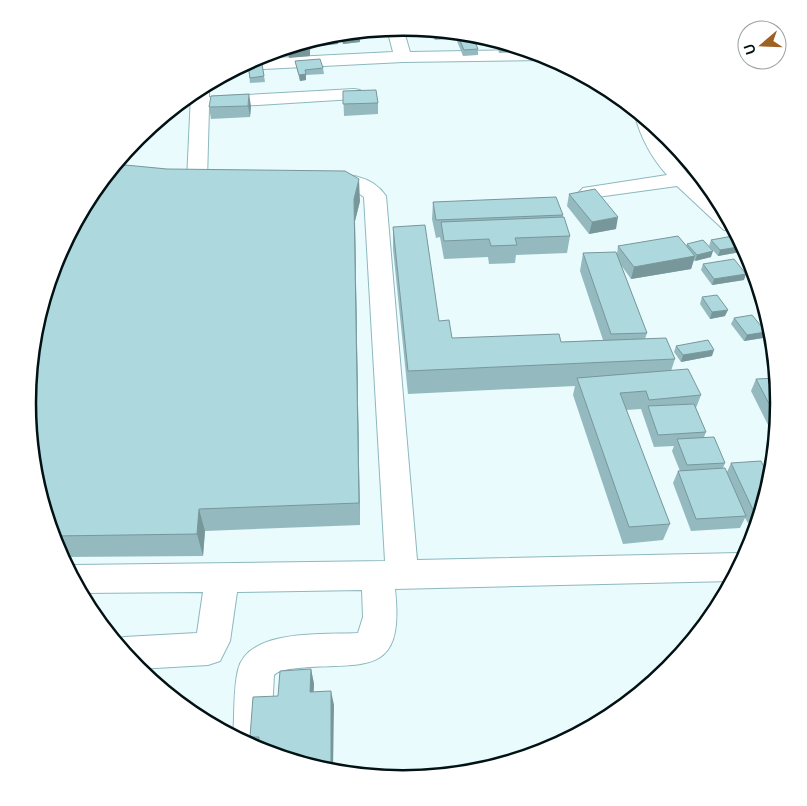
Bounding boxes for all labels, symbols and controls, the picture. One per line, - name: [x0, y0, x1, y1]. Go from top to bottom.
- north arrow: [737, 20, 787, 70]
- text: U: [740, 42, 759, 57]

